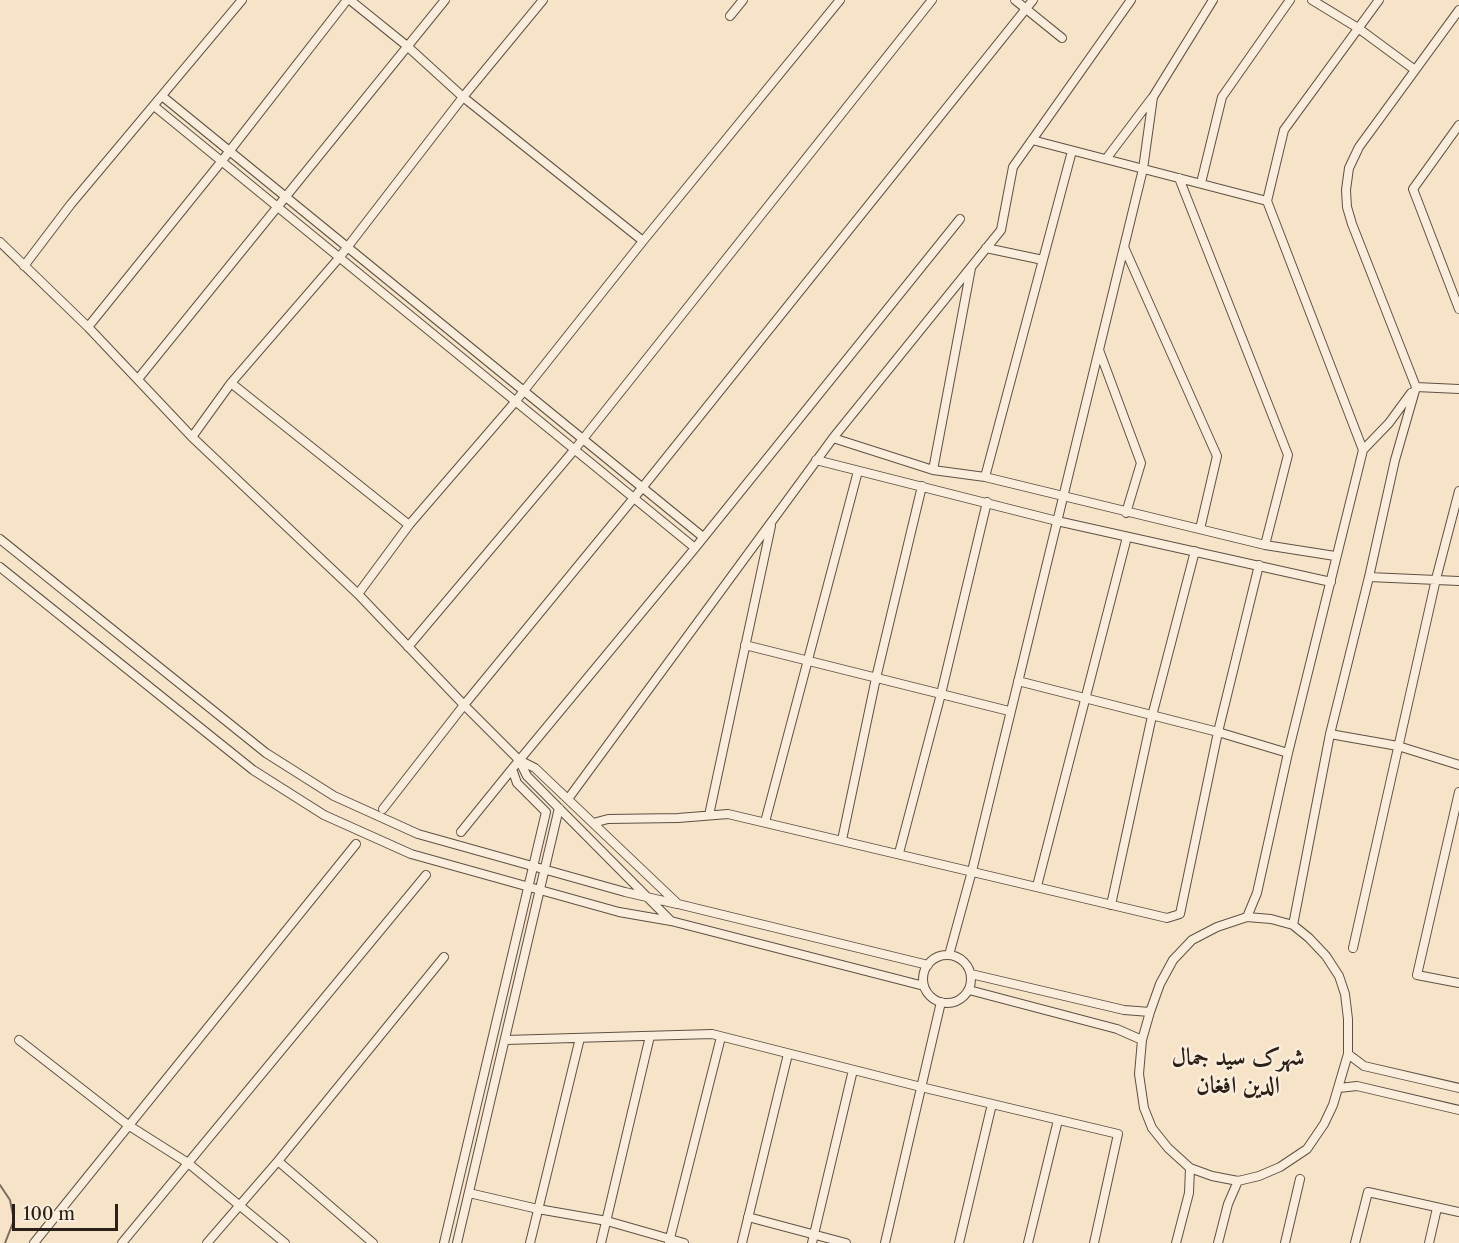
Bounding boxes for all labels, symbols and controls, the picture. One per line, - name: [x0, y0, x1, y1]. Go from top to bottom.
- district label: شهرک سید جمال الدین افغان: [1171, 1044, 1305, 1100]
- scale bar: [15, 1192, 122, 1230]
- text: 100 m: [23, 1203, 75, 1225]

